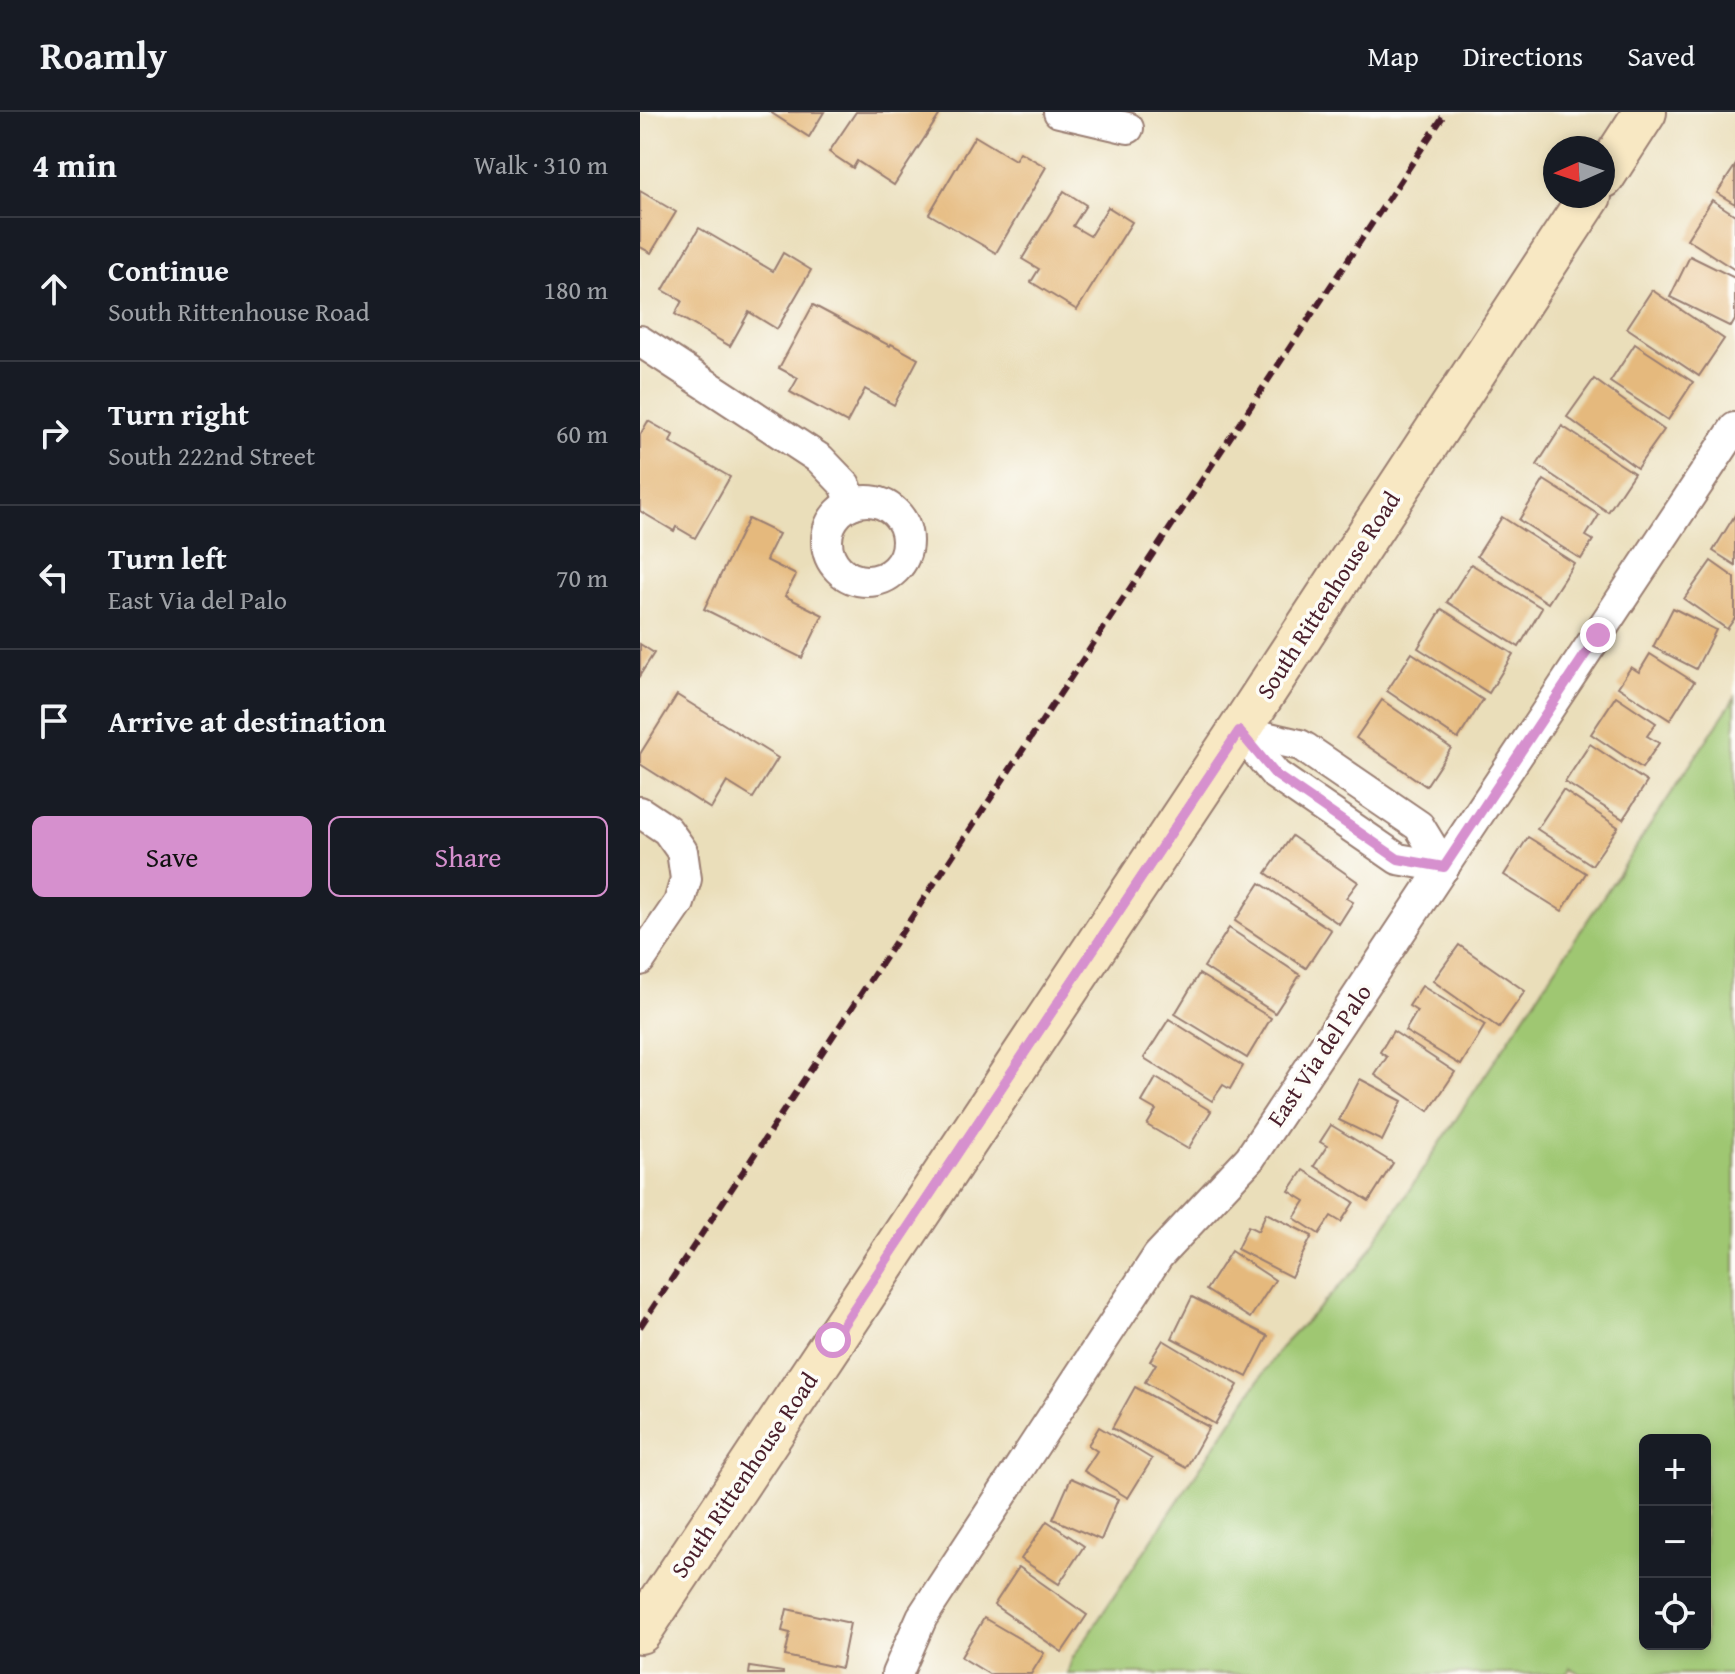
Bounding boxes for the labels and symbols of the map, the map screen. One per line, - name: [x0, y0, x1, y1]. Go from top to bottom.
- north arrow: [1543, 136, 1615, 208]
- street label: South Rittenhouse Road: [1248, 484, 1409, 706]
- route end: [1580, 617, 1616, 653]
- street label: East Via del Palo: [1258, 977, 1380, 1133]
- route start: [815, 1322, 851, 1358]
- street label: South Rittenhouse Road: [662, 1365, 826, 1585]

